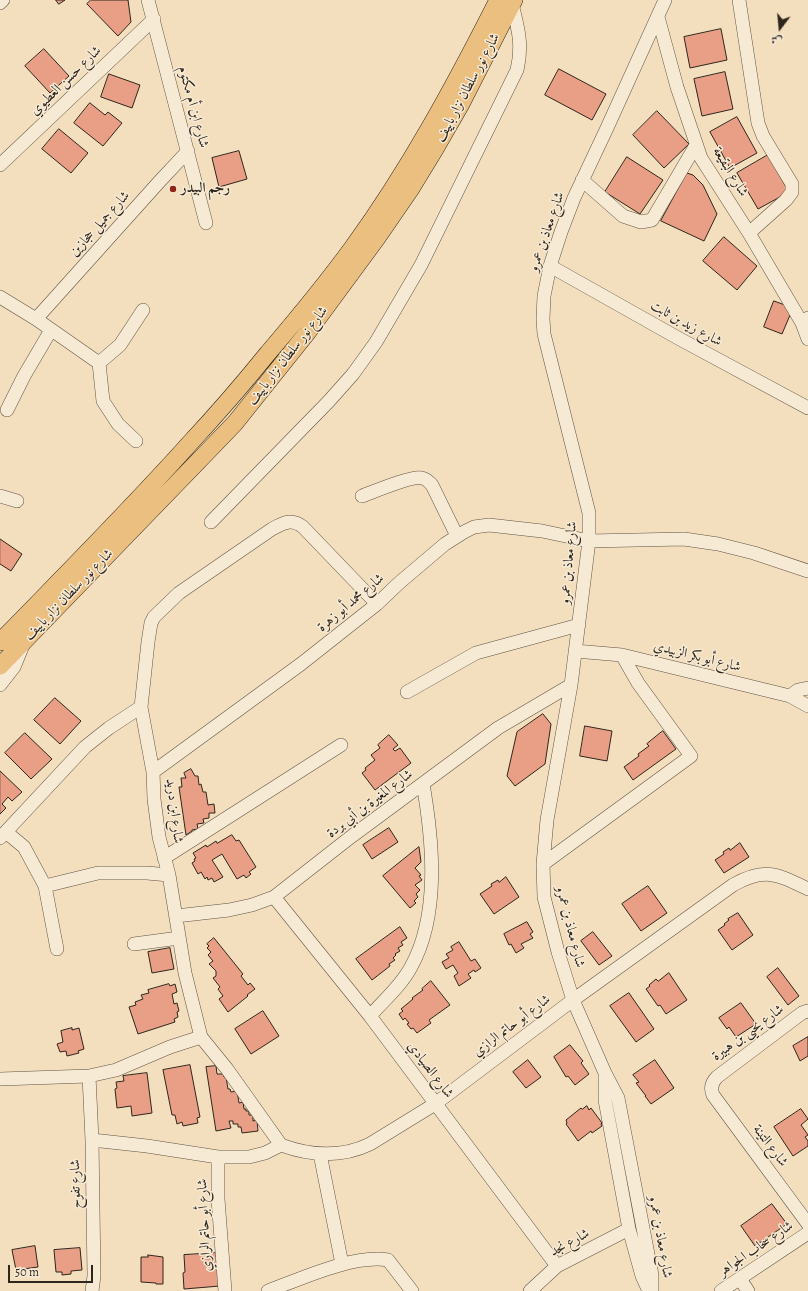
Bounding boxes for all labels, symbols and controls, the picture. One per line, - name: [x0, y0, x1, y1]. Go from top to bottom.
- north arrow: [760, 8, 800, 48]
- street label: شارع نور سلطان نزار باييف: [432, 31, 504, 145]
- text: ش: [769, 31, 784, 49]
- street label: شارع حسن العطيوي: [27, 43, 105, 119]
- street label: شارع ابن أم مكتوم: [174, 64, 212, 150]
- street label: شارع البقيعة: [709, 144, 751, 200]
- place label: رجم البيدر: [181, 181, 230, 197]
- marker: رجم البيدر: [168, 184, 178, 194]
- street label: شارع جميل حجازين: [66, 188, 134, 260]
- street label: شارع معاذ بن عمرو: [525, 190, 569, 274]
- street label: شارع زيد بن ثابت: [647, 297, 725, 351]
- street label: شارع نور سلطان نزار باييف: [244, 303, 332, 409]
- street label: شارع معاذ بن عمرو: [557, 521, 581, 605]
- street label: شارع نور سلطان نزار باييف: [21, 546, 117, 644]
- street label: شارع محمد أبو زهرة: [314, 570, 388, 636]
- street label: شارع أبو بكر الزبيدي: [651, 638, 743, 676]
- street label: شارع المغيرة بن أبي بردة: [324, 766, 416, 842]
- street label: شارع ابن دريد: [162, 777, 186, 845]
- street label: شارع معاذ بن عمرو: [552, 884, 588, 970]
- street label: شارع أبو حاتم الرازي: [470, 991, 554, 1061]
- street label: شارع يحيى بن هبيرة: [709, 1001, 787, 1065]
- street label: شارع الصيادي: [403, 1038, 457, 1102]
- street label: شارع التينة: [749, 1122, 791, 1170]
- street label: شارع تفوح: [67, 1159, 85, 1209]
- street label: شارع أبو حاتم الرازي: [194, 1178, 216, 1272]
- street label: شارع معاذ بن عمرو: [644, 1194, 676, 1280]
- street label: شارع سحاب الجواهر: [715, 1218, 797, 1280]
- street label: شارع نجد: [547, 1225, 593, 1261]
- scale bar: [10, 1257, 95, 1283]
- text: 50 m: [15, 1264, 39, 1280]

